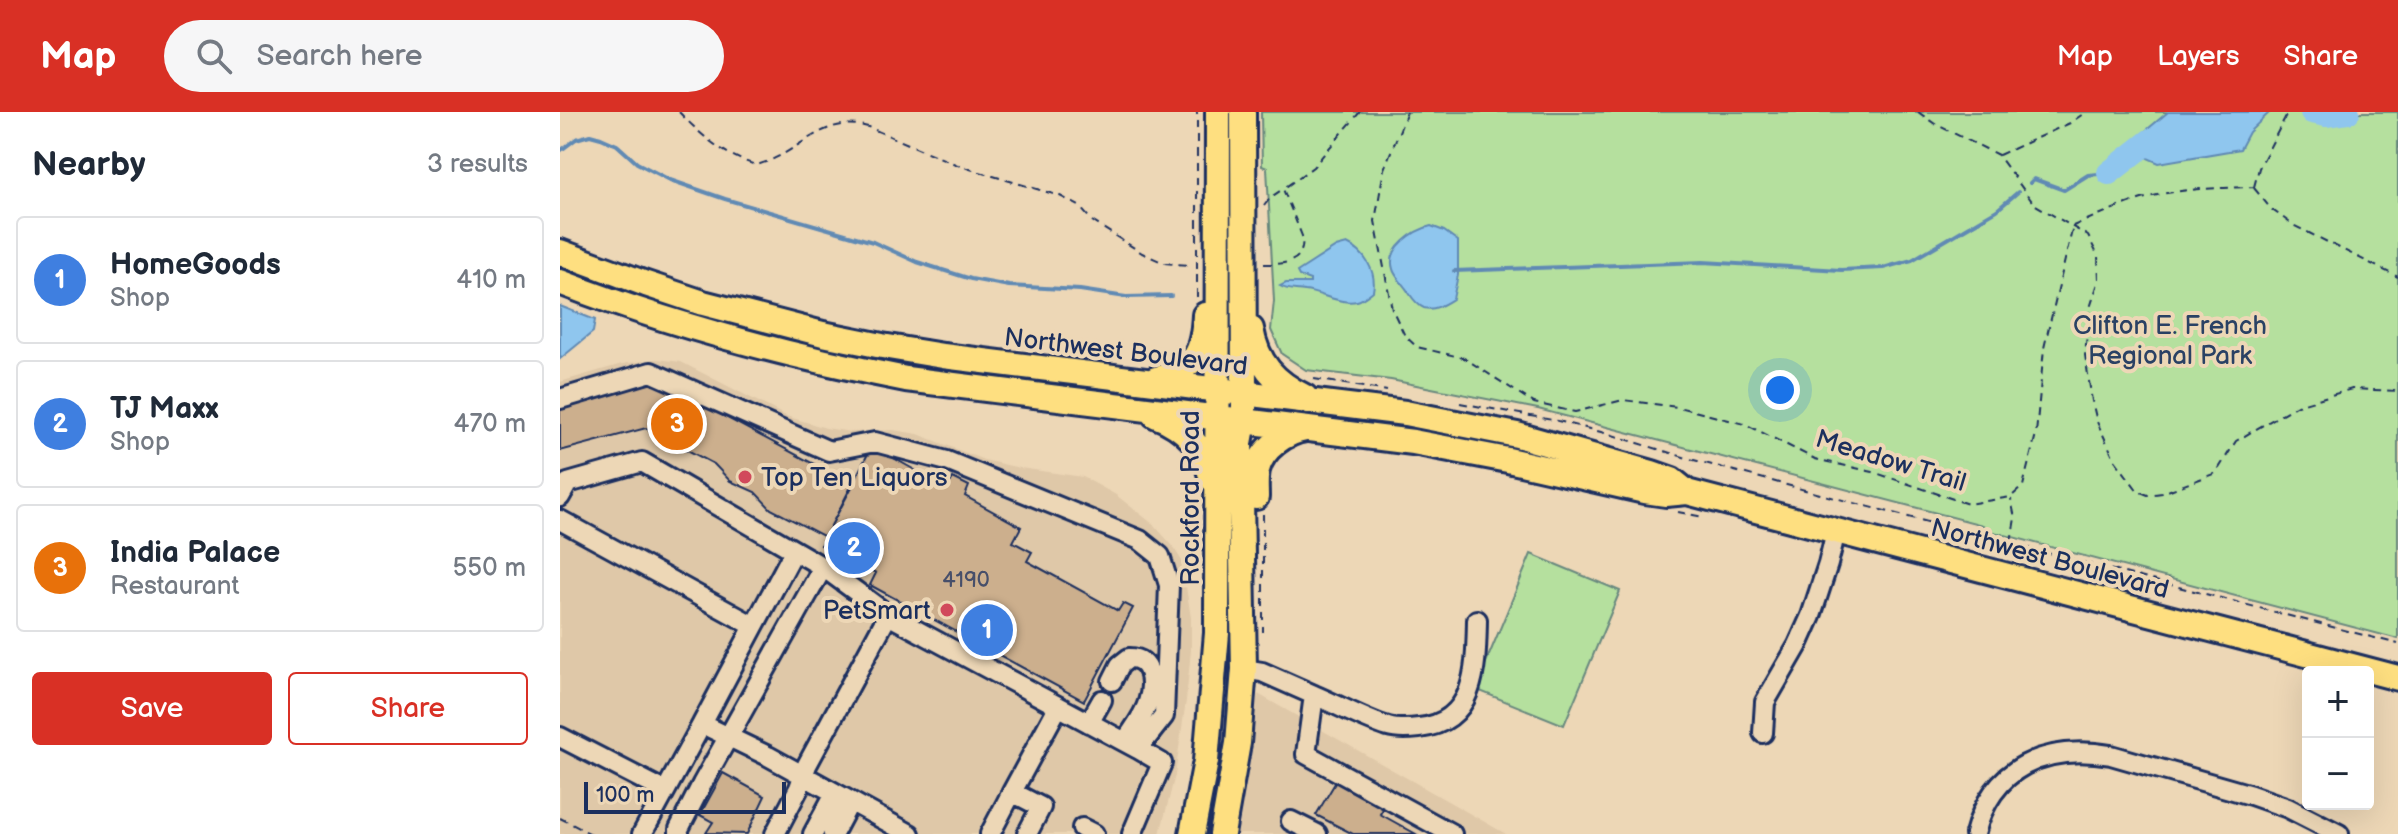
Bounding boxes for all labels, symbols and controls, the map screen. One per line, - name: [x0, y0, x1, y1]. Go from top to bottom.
- search box: [164, 20, 724, 92]
- text: Map: [40, 34, 116, 79]
- icon: search: [192, 34, 236, 78]
- text: Search here: [256, 38, 423, 74]
- text: Map: [2057, 40, 2113, 73]
- text: Layers: [2157, 40, 2240, 73]
- text: Share: [2284, 40, 2358, 73]
- text: Nearby: [32, 144, 146, 185]
- text: 3 results: [427, 149, 528, 180]
- text: HomeGoods: [110, 247, 281, 283]
- text: 1: [55, 265, 65, 296]
- text: 410 m: [456, 265, 526, 296]
- text: Shop: [110, 283, 170, 314]
- park label: Clifton E. French Regional Park: [2073, 311, 2267, 372]
- street label: Northwest Boulevard: [1002, 322, 1249, 383]
- your location: [1760, 370, 1800, 410]
- text: TJ Maxx: [110, 391, 219, 427]
- pin: 3: [651, 394, 703, 454]
- text: 2: [52, 409, 68, 440]
- text: 470 m: [454, 409, 526, 440]
- street label: Rockford Road: [1176, 410, 1207, 586]
- street label: Meadow Trail: [1812, 424, 1969, 499]
- text: Shop: [110, 427, 170, 458]
- place label: Top Ten Liquors: [761, 463, 948, 494]
- marker: Top Ten Liquors: [736, 468, 754, 486]
- street label: Northwest Boulevard: [1927, 513, 2172, 606]
- pin: 2: [828, 518, 880, 578]
- text: India Palace: [110, 535, 280, 571]
- text: 3: [52, 553, 68, 584]
- text: 550 m: [452, 553, 526, 584]
- house number: 4190: [942, 567, 990, 594]
- text: Restaurant: [110, 571, 239, 602]
- place label: PetSmart: [823, 596, 931, 627]
- pin: 1: [961, 600, 1013, 660]
- marker: PetSmart: [938, 601, 956, 619]
- map controls: [2302, 666, 2374, 810]
- button: +: [2302, 666, 2374, 738]
- button: Save: [32, 672, 272, 745]
- button: Share: [288, 672, 528, 745]
- button: −: [2302, 738, 2374, 810]
- scale bar: [584, 778, 786, 814]
- text: 100 m: [596, 782, 655, 809]

